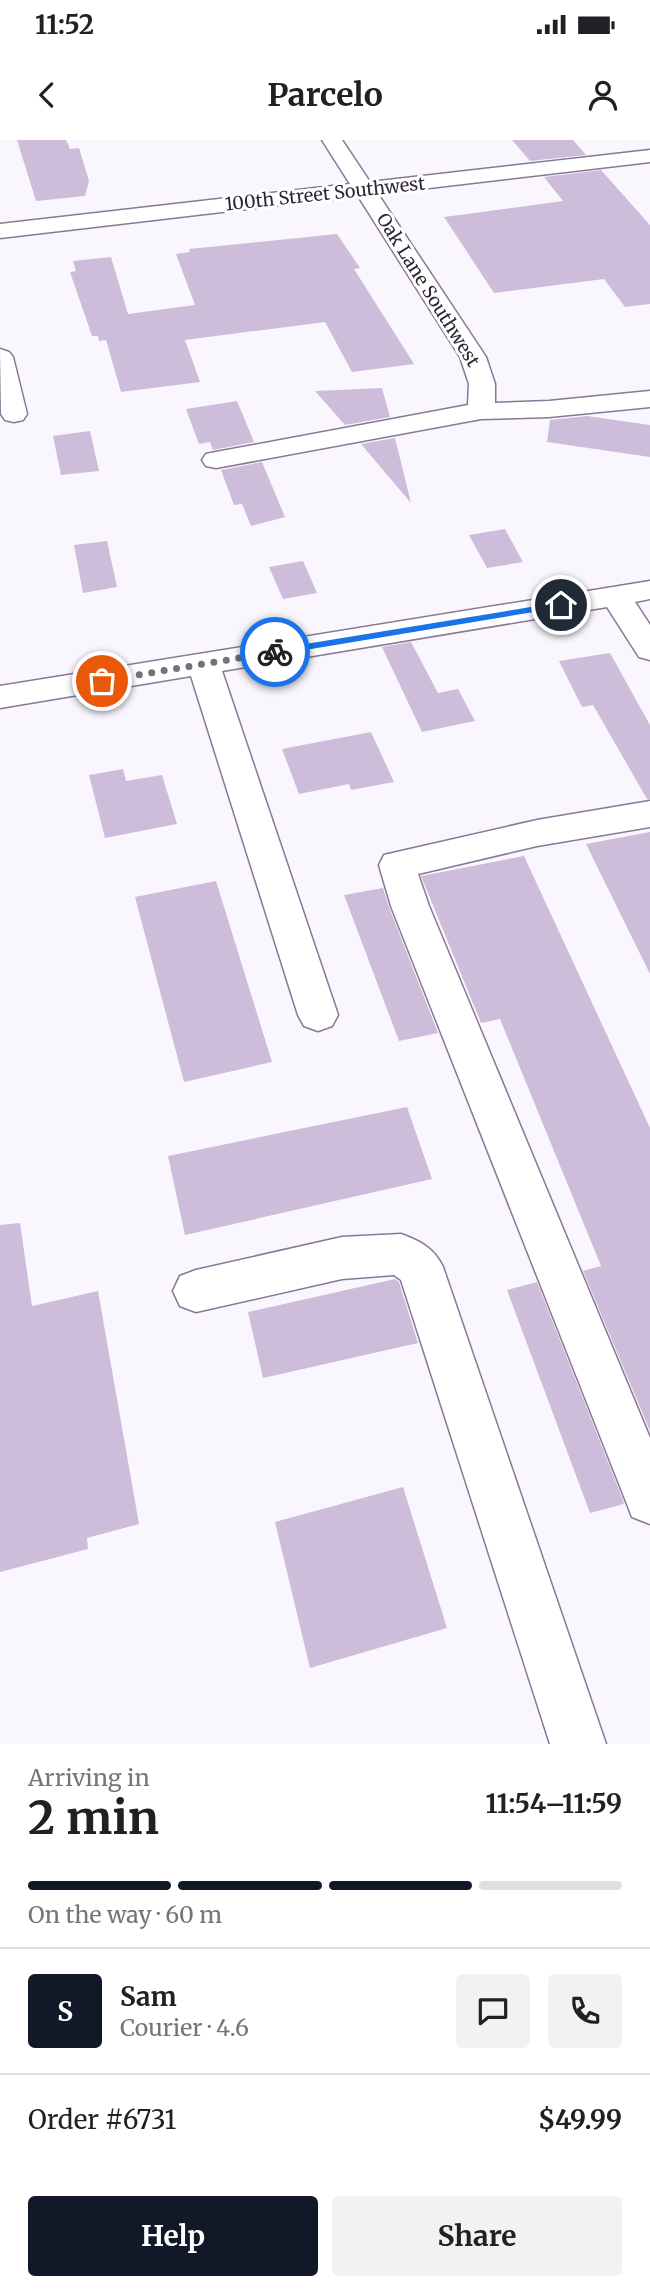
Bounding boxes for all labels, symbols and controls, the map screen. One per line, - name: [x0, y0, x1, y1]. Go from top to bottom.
- text: 11:52: [35, 8, 94, 41]
- text: Parcelo: [267, 75, 383, 115]
- icon: back: [28, 76, 66, 114]
- icon: person: [584, 76, 622, 114]
- street label: 100th Street Southwest: [224, 172, 426, 215]
- street label: Oak Lane Southwest: [372, 209, 485, 371]
- pin: [531, 575, 591, 635]
- icon: home: [542, 586, 580, 624]
- courier: [240, 617, 310, 687]
- icon: bike: [256, 633, 294, 671]
- pin: [72, 651, 132, 711]
- icon: bag: [83, 662, 121, 700]
- text: Arriving in: [28, 1763, 150, 1792]
- text: 11:54–11:59: [485, 1787, 622, 1820]
- text: 2 min: [28, 1789, 159, 1847]
- text: On the way · 60 m: [28, 1900, 222, 1929]
- button: chat: [456, 1974, 530, 2048]
- button: phone: [548, 1974, 622, 2048]
- text: Sam: [120, 1980, 177, 2013]
- text: S: [57, 1995, 73, 2028]
- text: Courier · 4.6: [120, 2013, 249, 2042]
- text: Order #6731: [28, 2103, 176, 2136]
- text: $49.99: [538, 2103, 622, 2136]
- button: Help: [28, 2196, 318, 2276]
- button: Share: [332, 2196, 622, 2276]

